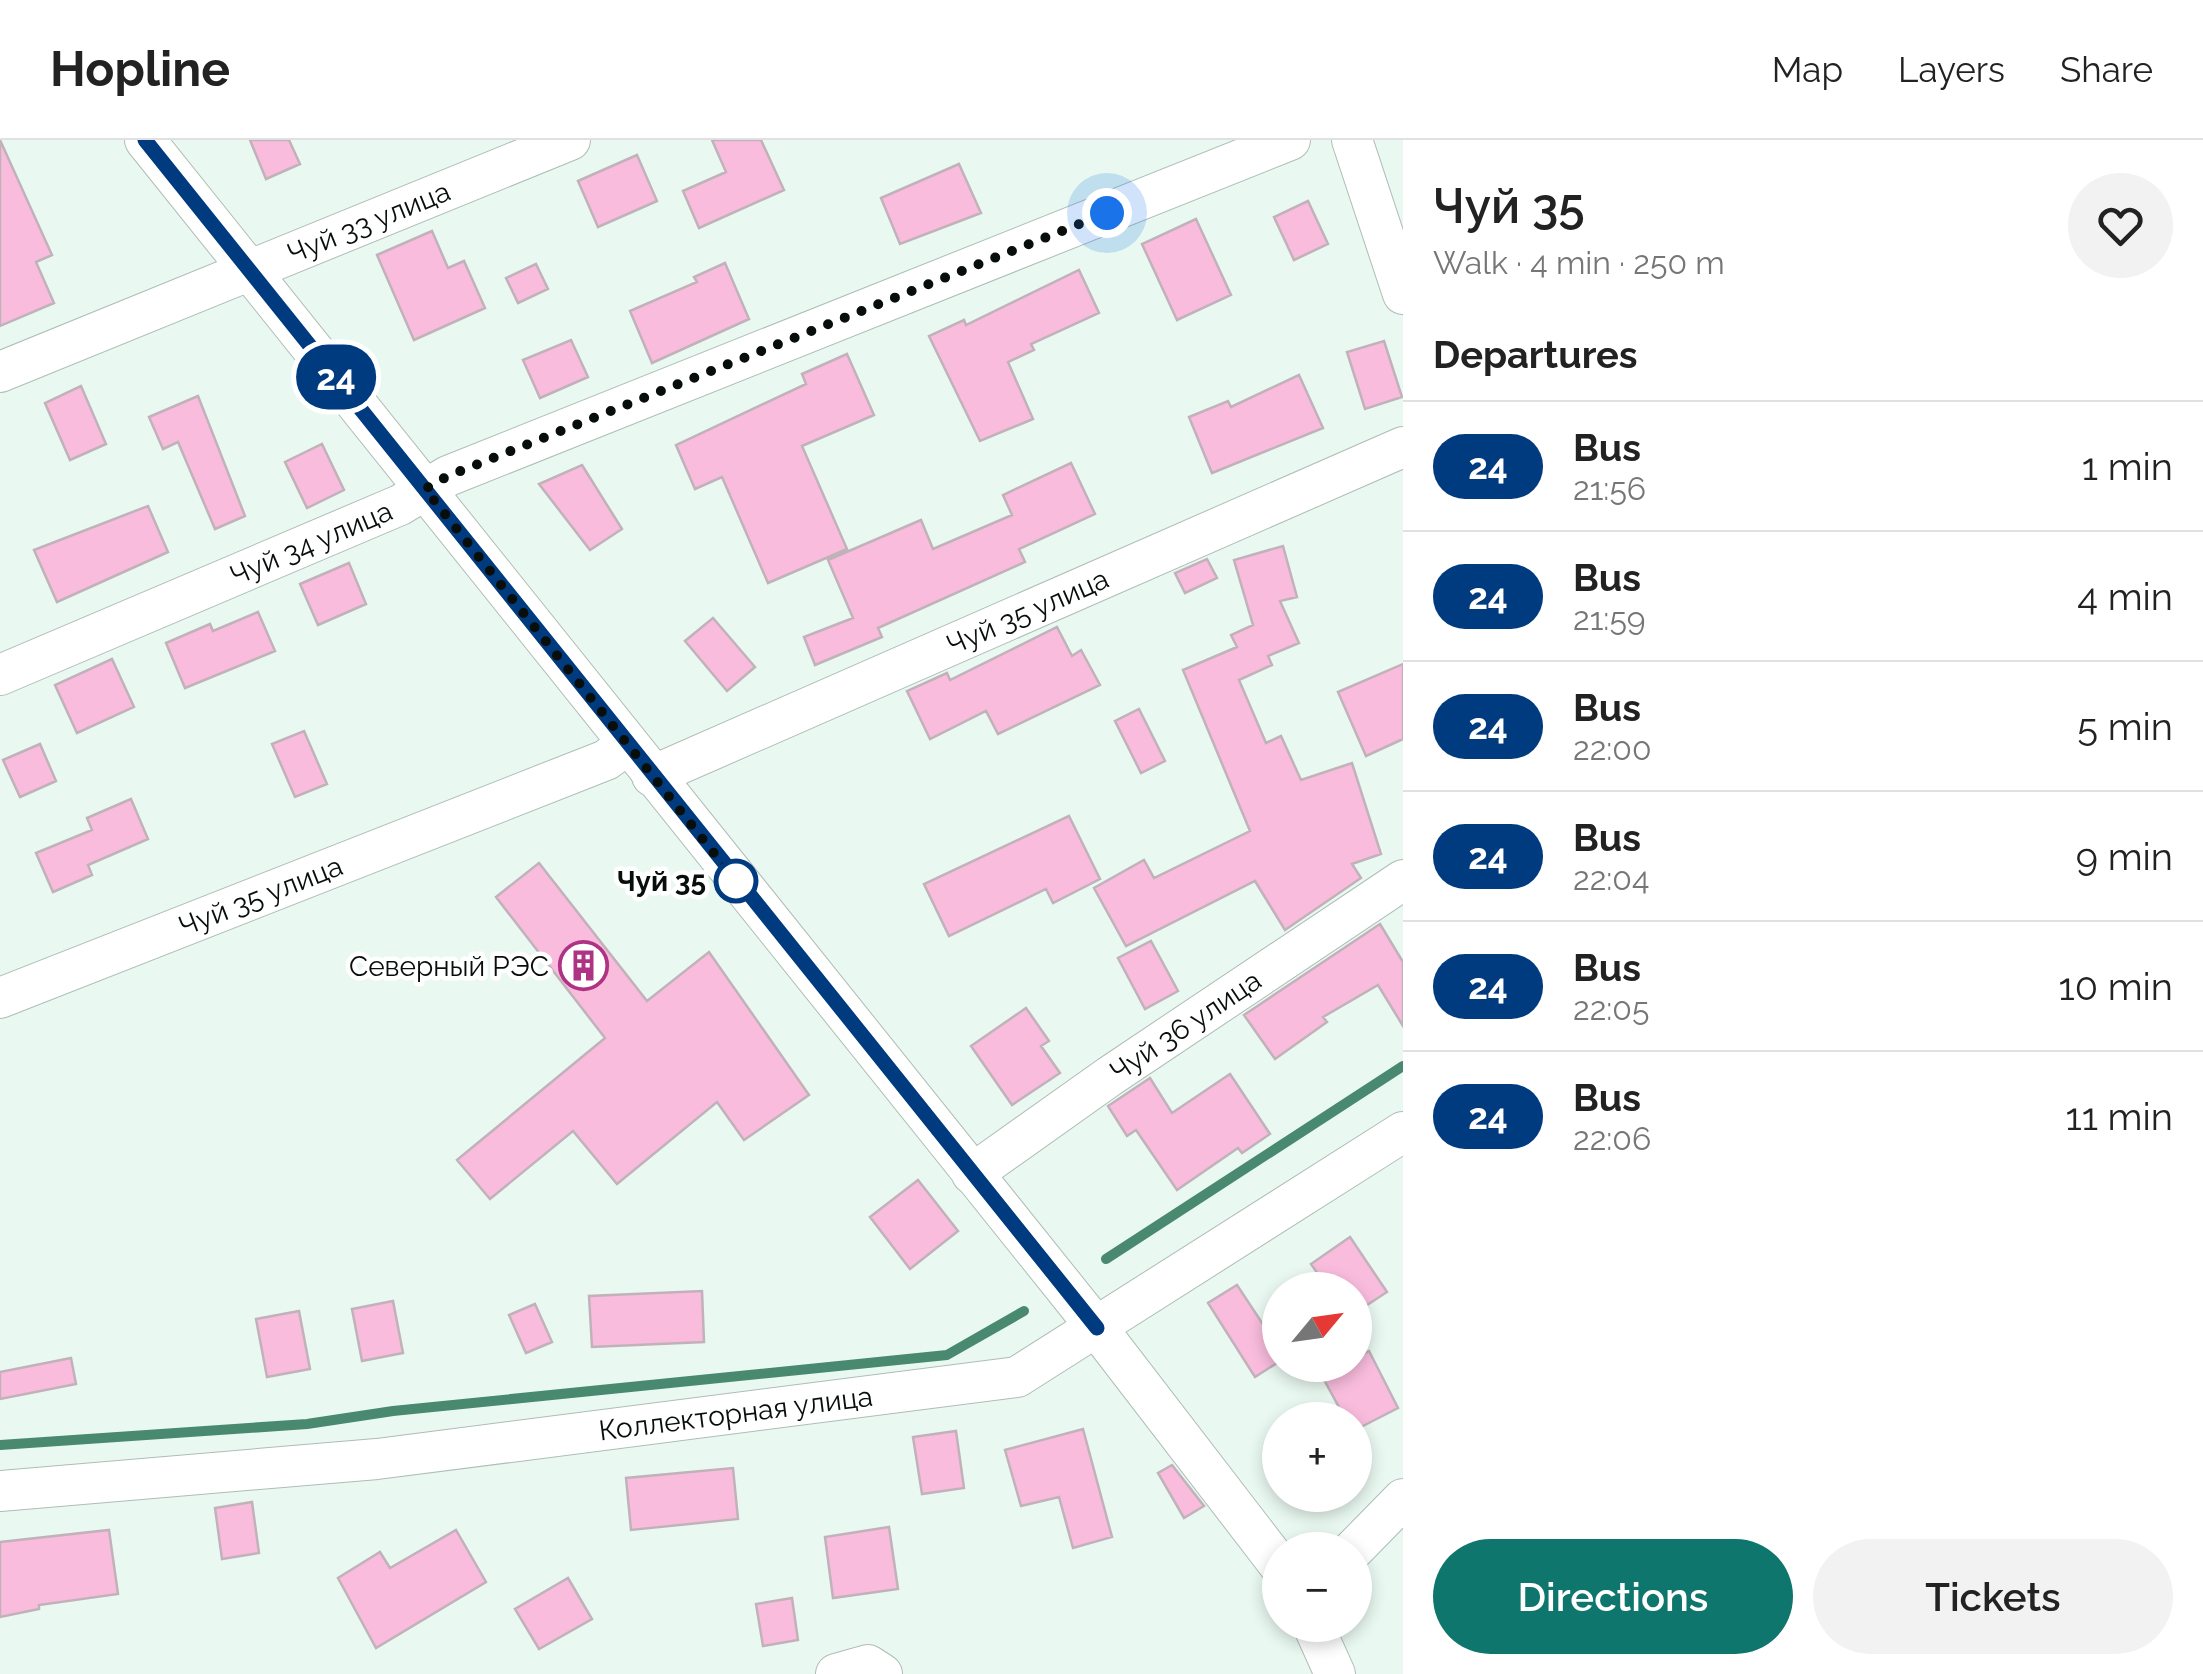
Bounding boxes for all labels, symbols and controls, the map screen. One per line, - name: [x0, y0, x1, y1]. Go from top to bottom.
- text: Hopline: [50, 41, 230, 97]
- text: Map: [1772, 49, 1843, 90]
- text: Layers: [1898, 49, 2005, 90]
- text: Share: [2060, 49, 2153, 90]
- button: heart: [2068, 173, 2173, 278]
- street label: Чуй 33 улица: [283, 175, 455, 270]
- text: Чуй 35: [1433, 178, 1585, 234]
- your location: [1082, 188, 1132, 238]
- text: Walk · 4 min · 250 m: [1433, 244, 1725, 281]
- text: Departures: [1433, 332, 1638, 377]
- line badge: 24: [291, 344, 381, 410]
- text: 24: [316, 357, 356, 398]
- text: Bus: [1573, 425, 1641, 470]
- text: 1 min: [2082, 444, 2173, 489]
- text: 24: [1468, 446, 1508, 487]
- text: 21:56: [1573, 470, 1646, 507]
- street label: Чуй 34 улица: [225, 494, 397, 592]
- text: Bus: [1573, 555, 1641, 600]
- street label: Чуй 35 улица: [942, 562, 1114, 662]
- text: 4 min: [2077, 574, 2173, 619]
- text: 24: [1468, 576, 1508, 617]
- text: 21:59: [1573, 600, 1646, 637]
- text: Bus: [1573, 685, 1641, 730]
- text: 5 min: [2077, 704, 2173, 749]
- text: 24: [1468, 706, 1508, 747]
- text: 22:00: [1573, 730, 1652, 767]
- text: Bus: [1573, 815, 1641, 860]
- text: 9 min: [2076, 834, 2173, 879]
- text: 24: [1468, 836, 1508, 877]
- street label: Чуй 35 улица: [174, 849, 347, 943]
- marker: Чуй 35: [715, 860, 757, 902]
- text: 22:04: [1573, 860, 1649, 897]
- place label: Чуй 35: [617, 865, 706, 898]
- building icon: Северный РЭС: [558, 940, 610, 992]
- text: Bus: [1573, 945, 1641, 990]
- place label: Северный РЭС: [349, 950, 549, 983]
- street label: Чуй 36 улица: [1104, 964, 1267, 1088]
- text: 10 min: [2058, 964, 2173, 1009]
- text: 24: [1468, 966, 1508, 1007]
- text: 22:05: [1573, 990, 1649, 1027]
- text: Bus: [1573, 1075, 1641, 1120]
- text: 11 min: [2065, 1094, 2173, 1139]
- text: 24: [1468, 1096, 1508, 1137]
- text: 22:06: [1573, 1120, 1651, 1157]
- north arrow: [1262, 1272, 1372, 1382]
- map controls: [1262, 1272, 1372, 1642]
- street label: Коллекторная улица: [597, 1380, 875, 1447]
- button: +: [1262, 1402, 1372, 1512]
- button: −: [1262, 1532, 1372, 1642]
- button: Directions: [1433, 1539, 1793, 1654]
- button: Tickets: [1813, 1539, 2173, 1654]

